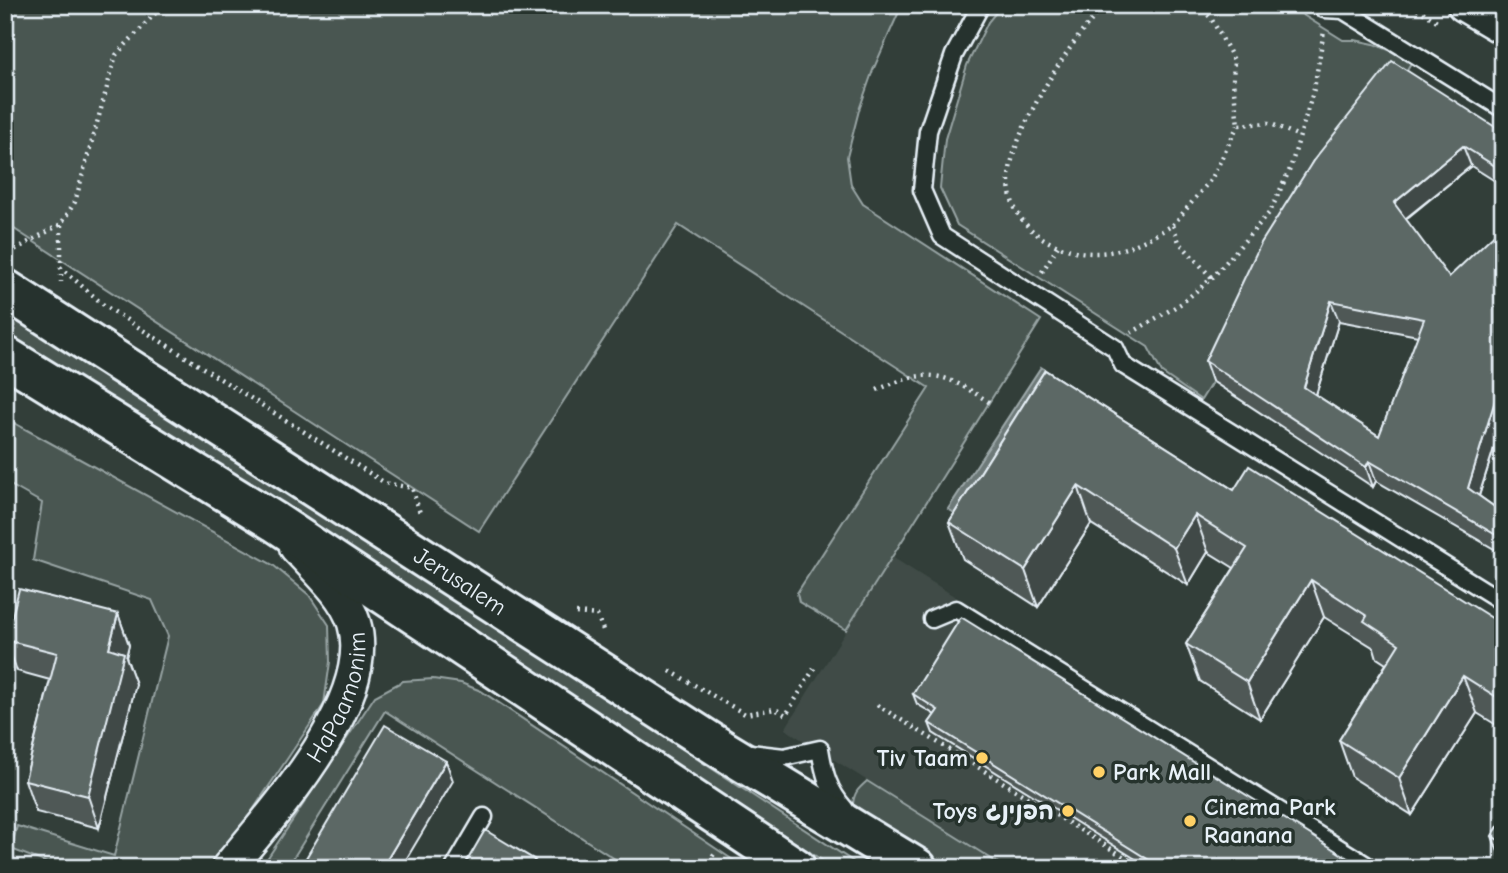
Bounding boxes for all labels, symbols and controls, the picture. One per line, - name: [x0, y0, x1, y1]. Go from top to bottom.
- street label: Jerusalem: [409, 541, 512, 621]
- street label: HaPaamonim: [301, 631, 372, 768]
- place label: Tiv Taam: [877, 744, 968, 772]
- marker: Tiv Taam: [974, 750, 990, 766]
- place label: Park Mall: [1113, 758, 1211, 786]
- marker: Park Mall: [1091, 764, 1107, 780]
- place label: Cinema Park Raanana: [1204, 793, 1336, 849]
- place label: Toys הפנינג: [933, 797, 1054, 826]
- marker: Toys הפנינג: [1060, 803, 1076, 819]
- marker: Cinema Park Raanana: [1182, 813, 1198, 829]

